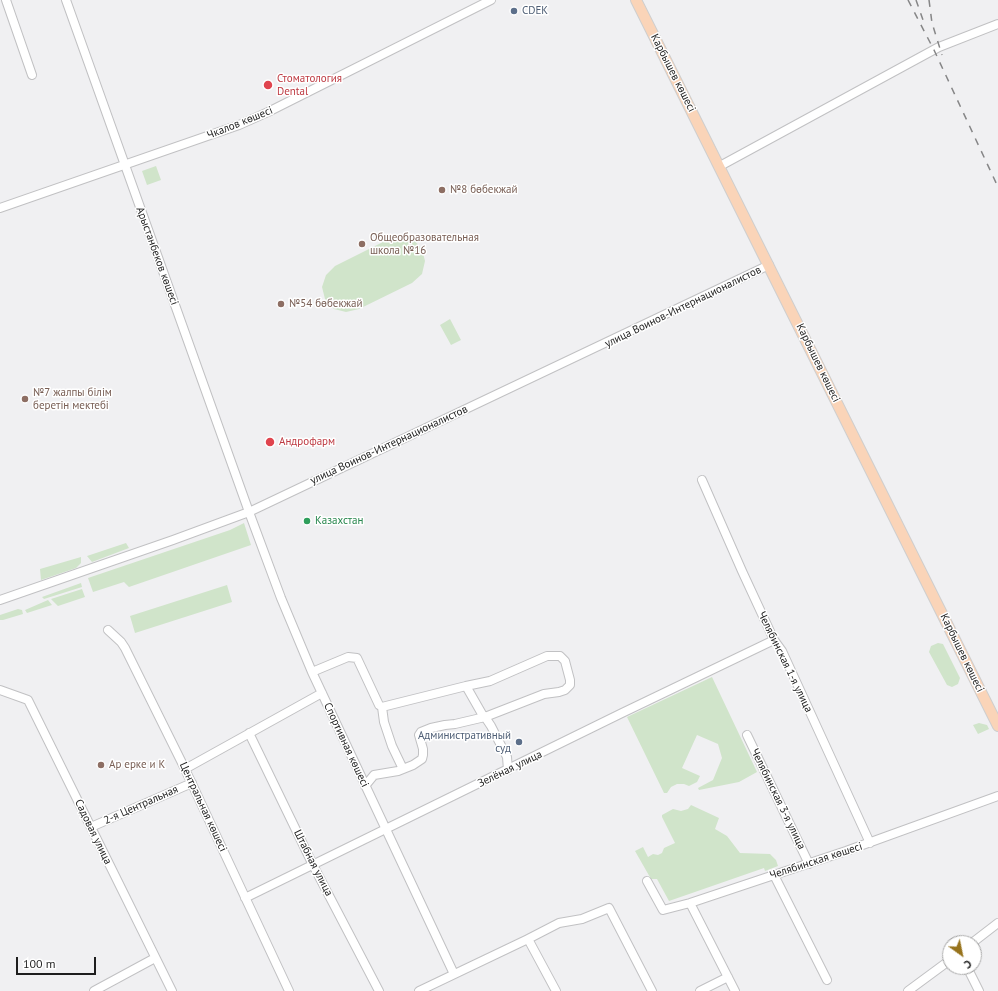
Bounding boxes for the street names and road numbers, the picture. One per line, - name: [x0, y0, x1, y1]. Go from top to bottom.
- street label: Карбышев көшесі: [648, 32, 698, 114]
- street label: Чкалов көшесі: [205, 104, 275, 142]
- street label: Арыстанбеков көшесі: [133, 205, 181, 307]
- street label: улица Воинов-Интернационалистов: [603, 263, 763, 351]
- street label: Карбышев көшесі: [793, 322, 843, 404]
- street label: улица Воинов-Интернационалистов: [308, 403, 470, 487]
- street label: Челябинская 1-я улица: [755, 609, 815, 715]
- street label: Карбышев көшесі: [937, 612, 987, 694]
- street label: Спортивная көшесі: [321, 701, 371, 789]
- street label: Челябинская 3-я улица: [748, 746, 808, 852]
- street label: Зелёная улица: [476, 748, 544, 790]
- street label: Центральная көшесі: [176, 760, 230, 854]
- street label: 2-я Центральная: [102, 783, 180, 827]
- street label: Садовая улица: [72, 797, 114, 867]
- street label: Штабная улица: [291, 828, 335, 898]
- street label: Челябинская көшесі: [768, 840, 864, 882]

